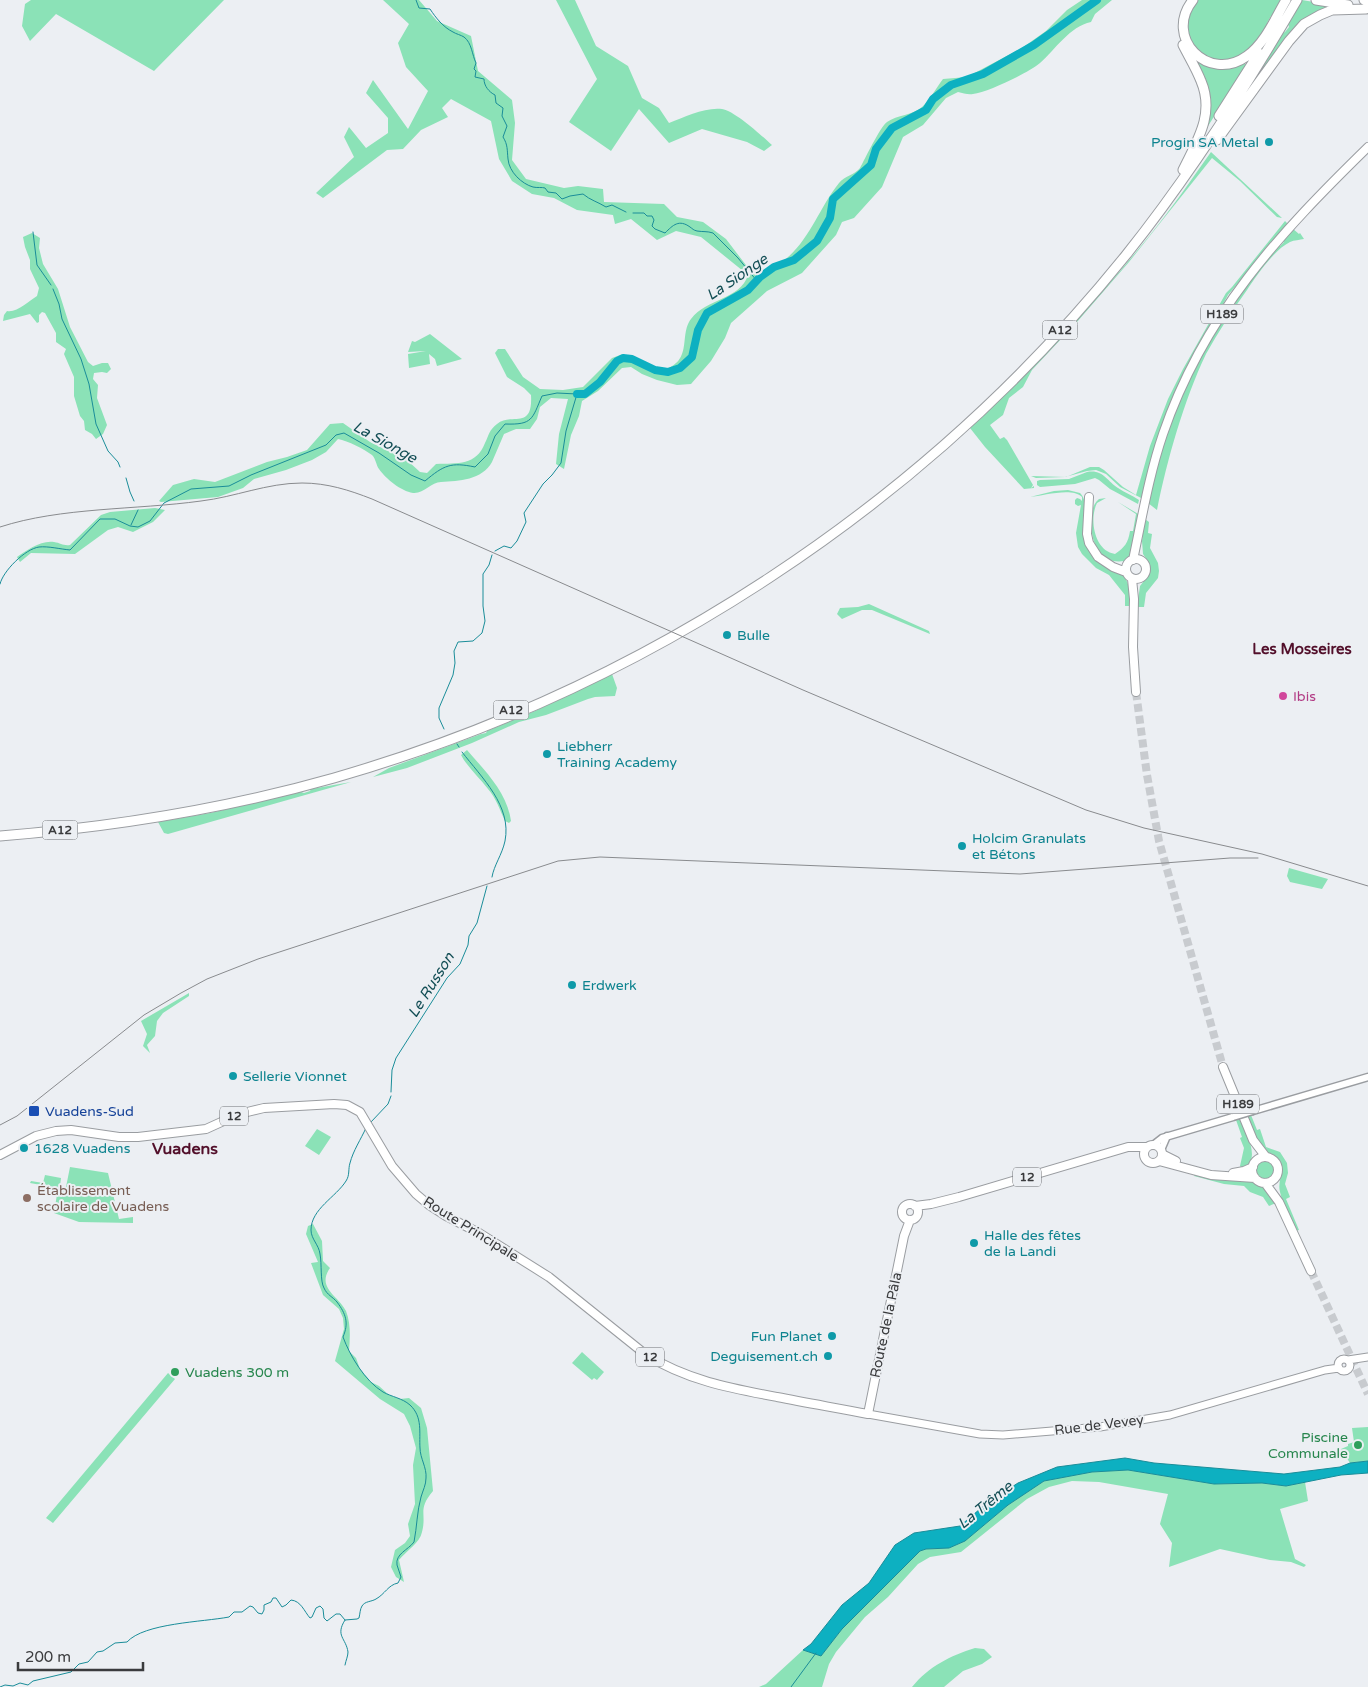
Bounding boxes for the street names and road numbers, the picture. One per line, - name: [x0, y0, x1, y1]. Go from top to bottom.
- road number: H189: [1201, 304, 1243, 324]
- road number: A12: [1042, 320, 1078, 340]
- road number: A12: [494, 700, 528, 720]
- road number: A12: [42, 820, 78, 840]
- road number: H189: [1217, 1094, 1259, 1114]
- road number: 12: [220, 1106, 248, 1126]
- road number: 12: [1013, 1168, 1041, 1186]
- street label: Route Principale: [420, 1193, 522, 1265]
- street label: Route de la Pâla: [867, 1271, 905, 1379]
- road number: 12: [636, 1348, 664, 1366]
- street label: Rue de Vevey: [1053, 1411, 1145, 1439]

